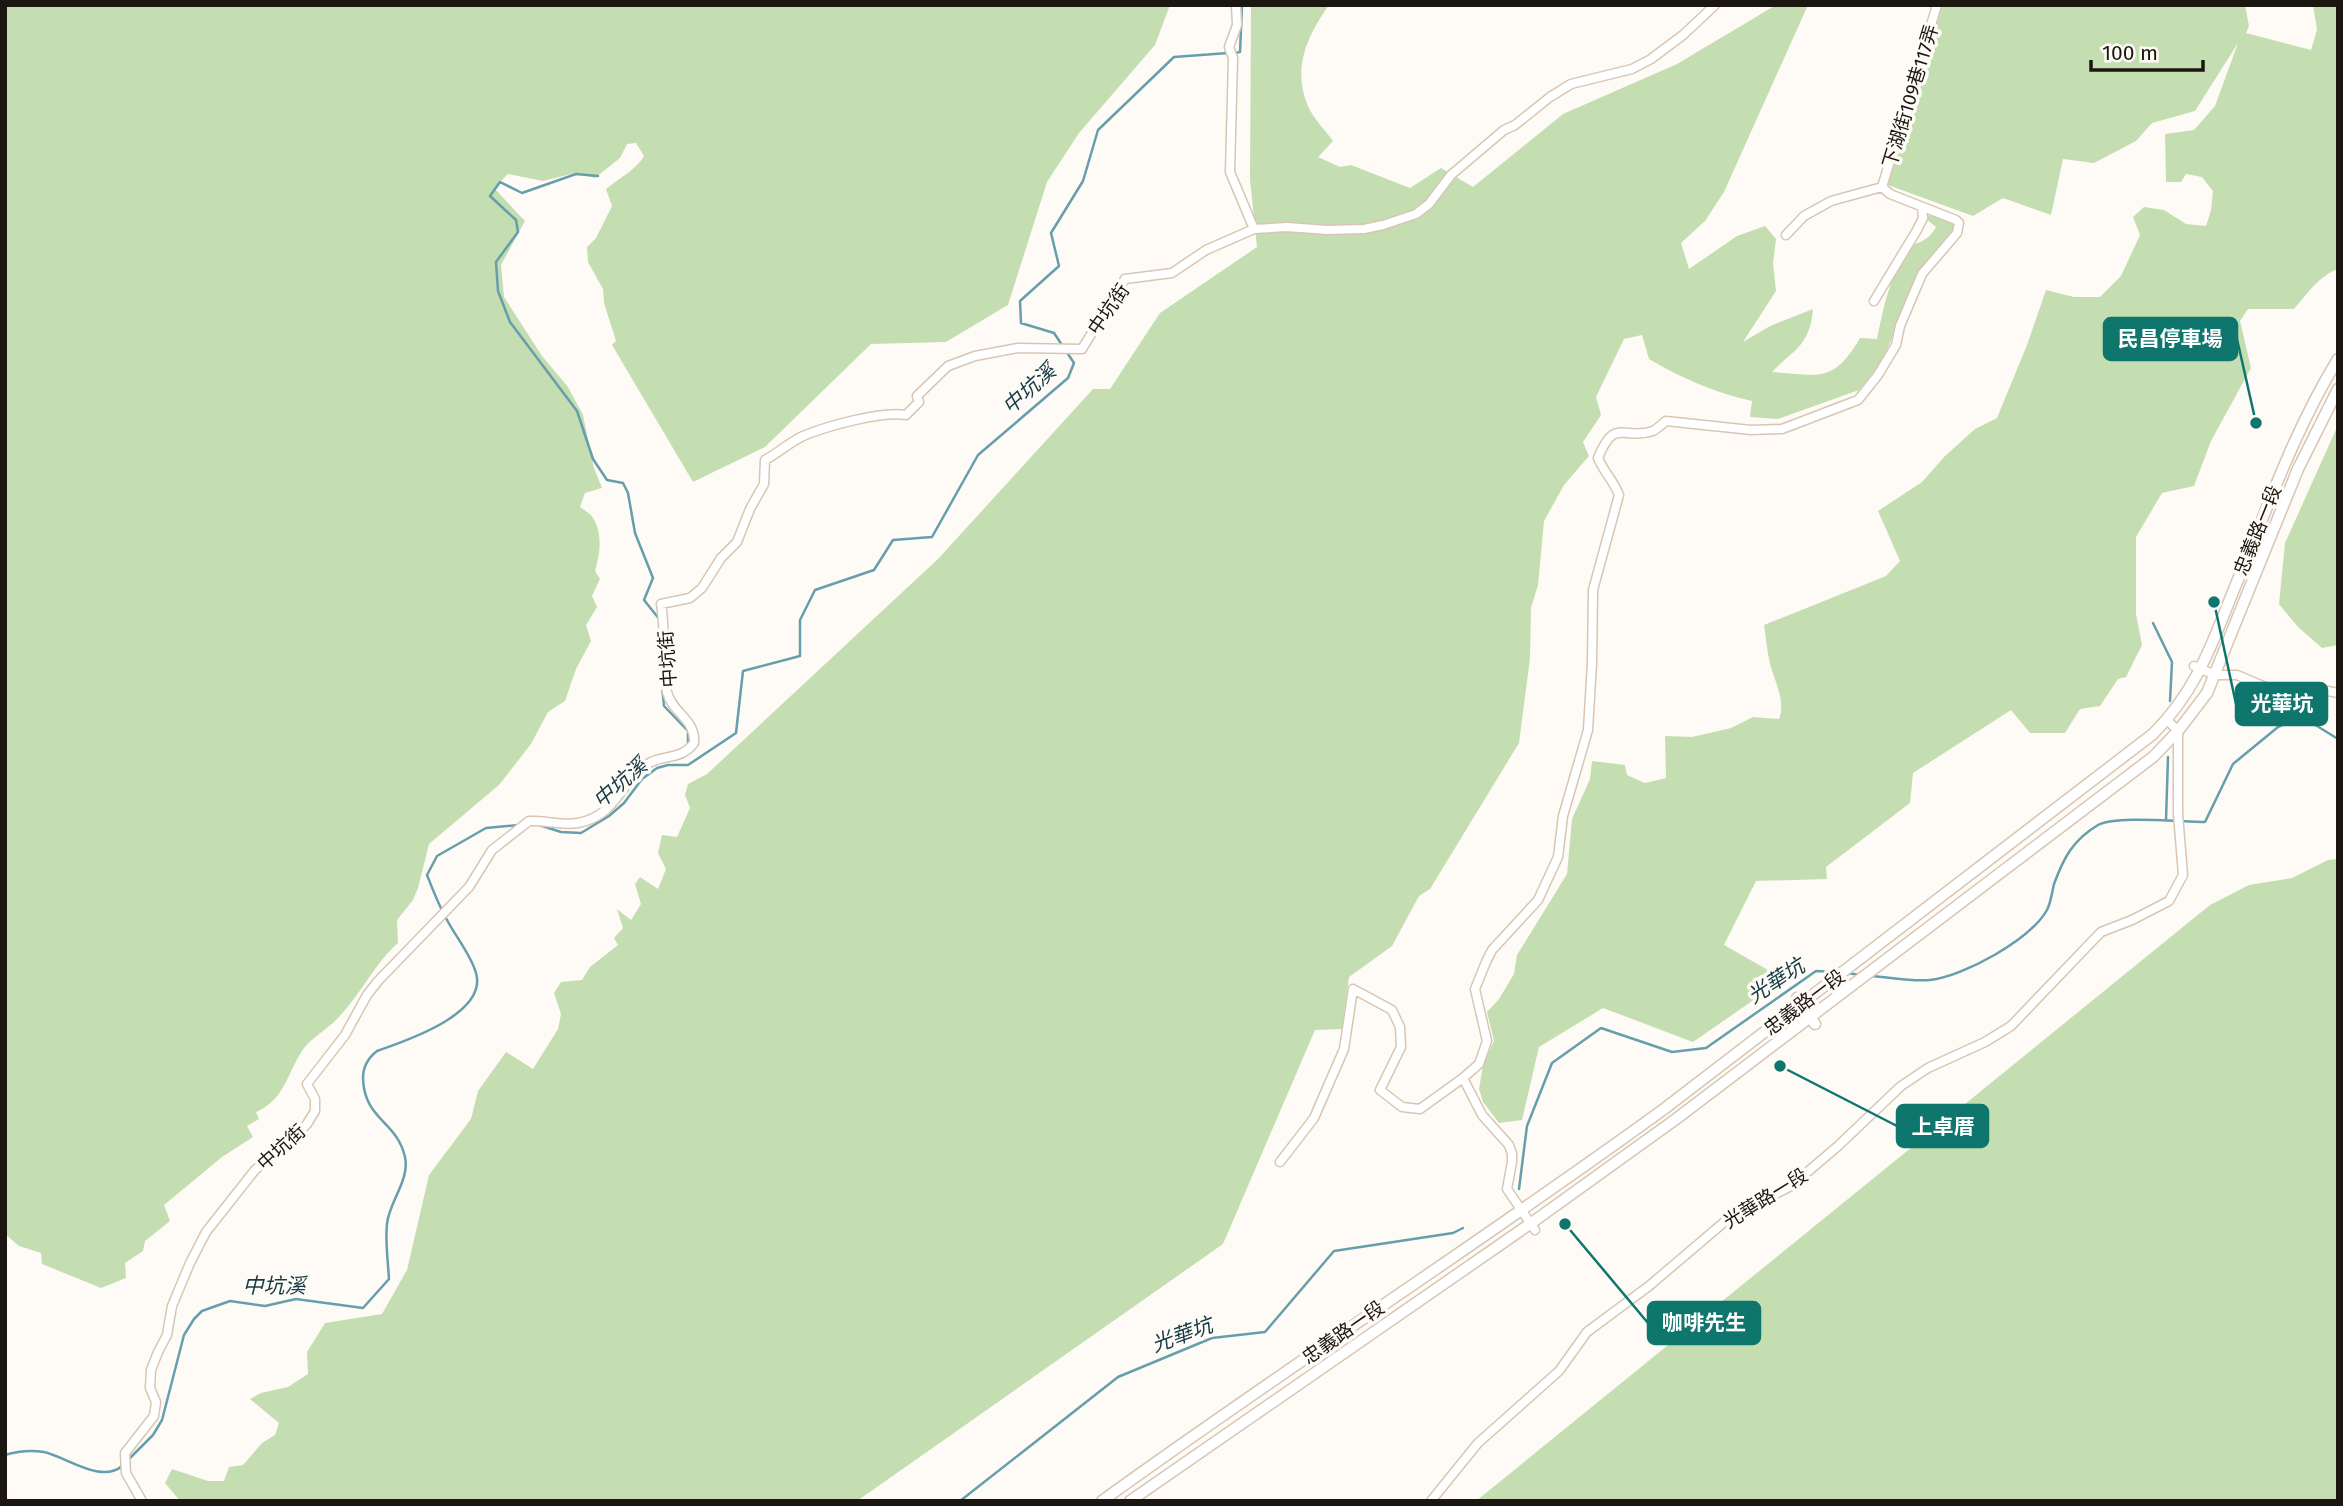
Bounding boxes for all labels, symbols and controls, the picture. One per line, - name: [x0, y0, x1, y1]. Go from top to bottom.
- street label: 下湖街109巷117弄: [1878, 22, 1943, 170]
- scale bar: [2091, 28, 2203, 72]
- text: 100 m: [2102, 40, 2158, 66]
- street label: 中坑街: [1083, 279, 1134, 339]
- callout: 民昌停車場: [2104, 318, 2237, 360]
- text: 民昌停車場: [2118, 326, 2223, 352]
- water label: 中坑溪: [997, 356, 1063, 420]
- street label: 忠義路一段: [2229, 482, 2286, 579]
- street label: 中坑街: [654, 630, 681, 688]
- callout: 光華坑: [2236, 683, 2327, 725]
- text: 光華坑: [2251, 691, 2314, 717]
- water label: 中坑溪: [588, 751, 655, 813]
- water label: 光華坑: [1743, 951, 1812, 1009]
- street label: 忠義路一段: [1759, 965, 1849, 1040]
- callout: 上卓厝: [1897, 1105, 1988, 1147]
- text: 上卓厝: [1912, 1114, 1975, 1140]
- street label: 中坑街: [252, 1120, 310, 1175]
- street label: 光華路一段: [1719, 1163, 1812, 1233]
- water label: 中坑溪: [243, 1273, 308, 1299]
- street label: 忠義路一段: [1298, 1296, 1389, 1369]
- callout: 咖啡先生: [1648, 1302, 1760, 1344]
- text: 咖啡先生: [1662, 1310, 1746, 1336]
- water label: 光華坑: [1148, 1311, 1219, 1358]

